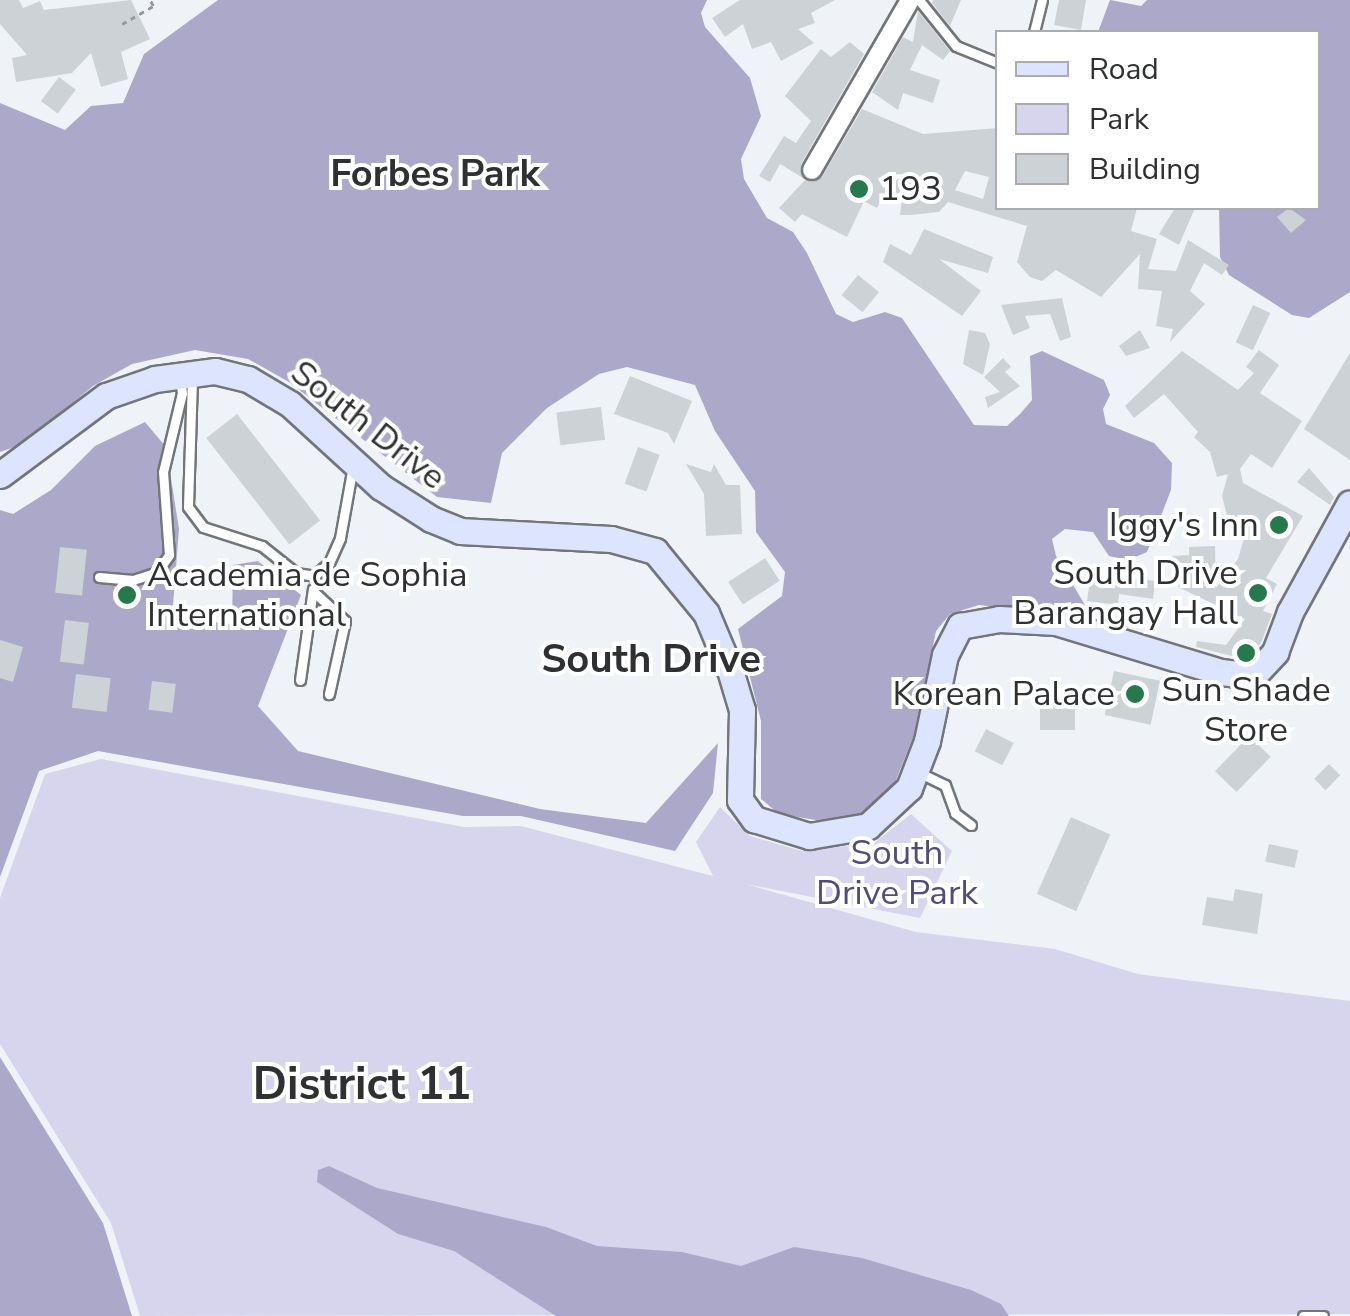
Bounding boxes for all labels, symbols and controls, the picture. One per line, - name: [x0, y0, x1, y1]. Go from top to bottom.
- legend: [995, 30, 1320, 210]
- text: Road: [1089, 49, 1159, 90]
- text: Park: [1089, 99, 1149, 140]
- text: Building: [1089, 149, 1201, 190]
- district label: Forbes Park: [330, 151, 540, 197]
- place label: 193: [879, 168, 942, 210]
- marker: 193: [848, 178, 870, 200]
- street label: South Drive: [282, 352, 454, 498]
- place label: Iggy's Inn: [1109, 504, 1259, 546]
- marker: Iggy's Inn: [1268, 514, 1290, 536]
- place label: South Drive Barangay Hall: [1013, 552, 1238, 634]
- place label: Academia de Sophia International: [147, 554, 468, 636]
- marker: South Drive Barangay Hall: [1247, 582, 1269, 604]
- marker: Academia de Sophia International: [116, 584, 138, 606]
- district label: South Drive: [541, 635, 761, 683]
- marker: Sun Shade Store: [1235, 642, 1257, 664]
- place label: Sun Shade Store: [1161, 669, 1331, 751]
- place label: Korean Palace: [892, 673, 1115, 715]
- marker: Korean Palace: [1124, 683, 1146, 705]
- park label: South Drive Park: [816, 832, 978, 914]
- district label: District 11: [253, 1058, 471, 1112]

